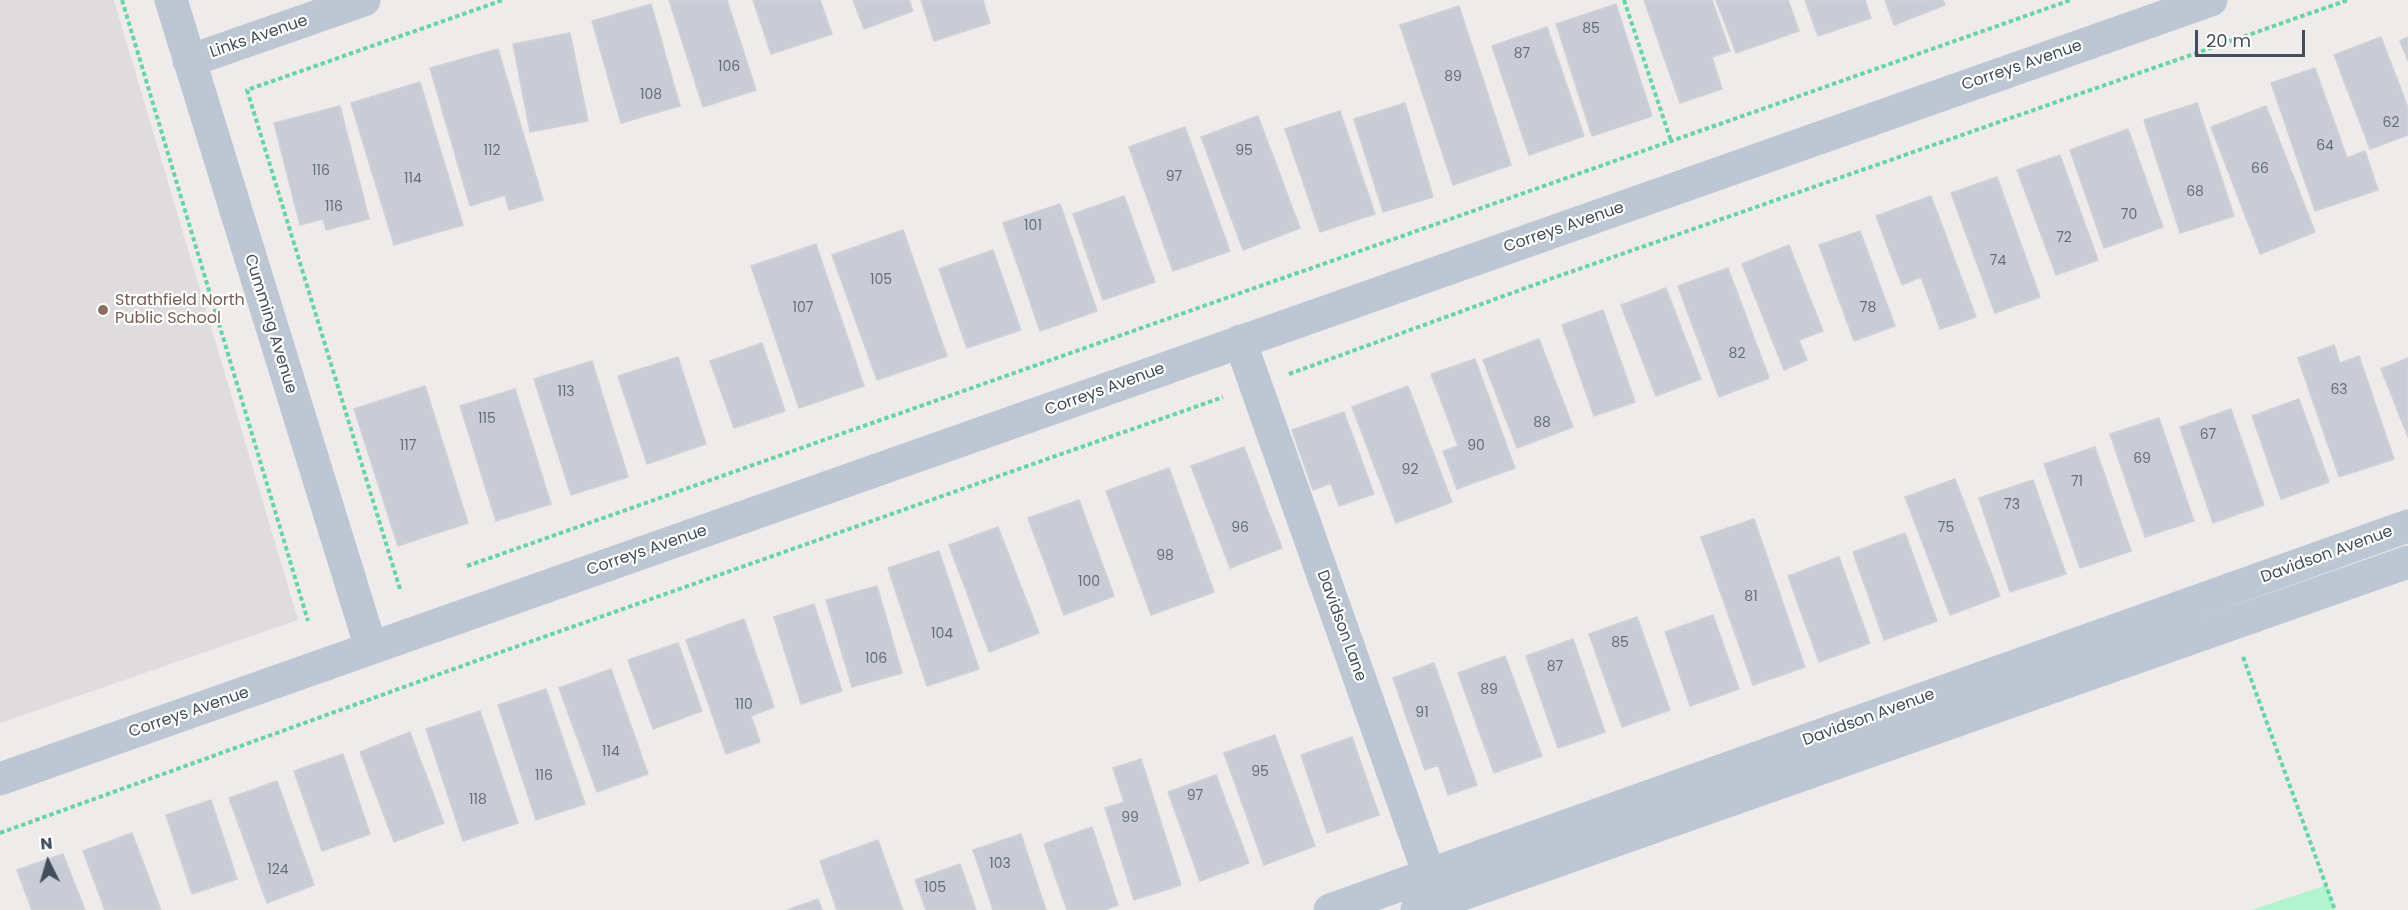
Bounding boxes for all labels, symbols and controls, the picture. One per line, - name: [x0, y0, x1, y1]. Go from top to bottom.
- street label: Links Avenue: [208, 11, 310, 63]
- scale bar: [2198, 18, 2308, 56]
- house number: 85: [1582, 21, 1600, 37]
- text: 20 m: [2206, 28, 2251, 53]
- street label: Correys Avenue: [1959, 36, 2085, 96]
- house number: 87: [1514, 46, 1530, 62]
- house number: 106: [718, 59, 740, 75]
- house number: 89: [1444, 69, 1462, 85]
- house number: 108: [640, 87, 662, 103]
- house number: 62: [2383, 115, 2399, 131]
- house number: 64: [2316, 138, 2334, 154]
- house number: 112: [483, 143, 501, 159]
- house number: 95: [1235, 143, 1253, 159]
- house number: 66: [2251, 161, 2269, 177]
- house number: 116: [312, 163, 330, 179]
- house number: 97: [1166, 169, 1182, 185]
- house number: 114: [404, 171, 422, 187]
- house number: 68: [2186, 184, 2204, 200]
- street label: Correys Avenue: [1501, 198, 1627, 258]
- house number: 116: [325, 199, 343, 215]
- house number: 70: [2121, 207, 2137, 223]
- house number: 101: [1024, 218, 1042, 234]
- house number: 72: [2056, 230, 2072, 246]
- street label: Cumming Avenue: [240, 252, 300, 396]
- house number: 74: [1990, 253, 2006, 269]
- house number: 105: [870, 272, 892, 288]
- place label: Strathfield North Public School: [115, 291, 245, 329]
- house number: 107: [793, 300, 813, 316]
- house number: 78: [1860, 300, 1876, 316]
- marker: Strathfield North Public School: [96, 303, 110, 317]
- house number: 82: [1729, 346, 1745, 362]
- street label: Correys Avenue: [1042, 359, 1168, 421]
- house number: 63: [2330, 382, 2348, 398]
- house number: 113: [557, 384, 575, 400]
- house number: 115: [478, 411, 496, 427]
- house number: 88: [1533, 415, 1551, 431]
- house number: 67: [2200, 427, 2216, 443]
- house number: 117: [400, 438, 416, 454]
- house number: 90: [1467, 438, 1485, 454]
- house number: 69: [2133, 451, 2151, 467]
- house number: 92: [1402, 462, 1418, 478]
- house number: 71: [2071, 474, 2083, 490]
- house number: 73: [2004, 497, 2020, 513]
- house number: 96: [1231, 520, 1249, 536]
- house number: 75: [1938, 520, 1954, 536]
- street label: Correys Avenue: [584, 521, 710, 581]
- street label: Davidson Avenue: [2258, 522, 2396, 588]
- house number: 98: [1156, 548, 1174, 564]
- street label: Davidson Lane: [1312, 568, 1370, 684]
- house number: 100: [1078, 574, 1100, 590]
- house number: 81: [1744, 589, 1758, 605]
- house number: 104: [931, 626, 953, 642]
- house number: 85: [1611, 635, 1629, 651]
- house number: 106: [865, 651, 887, 667]
- house number: 87: [1547, 659, 1563, 675]
- house number: 89: [1480, 682, 1498, 698]
- street label: Correys Avenue: [126, 683, 252, 743]
- street label: Davidson Avenue: [1800, 685, 1938, 751]
- house number: 110: [735, 697, 753, 713]
- house number: 91: [1415, 705, 1429, 721]
- house number: 114: [602, 744, 620, 760]
- house number: 95: [1251, 764, 1269, 780]
- house number: 116: [535, 768, 553, 784]
- house number: 97: [1187, 788, 1203, 804]
- house number: 118: [469, 792, 487, 808]
- house number: 99: [1121, 810, 1139, 826]
- north arrow: [18, 832, 78, 892]
- text: N: [39, 832, 53, 856]
- house number: 103: [989, 856, 1011, 872]
- house number: 124: [267, 862, 289, 878]
- house number: 105: [924, 880, 946, 896]

